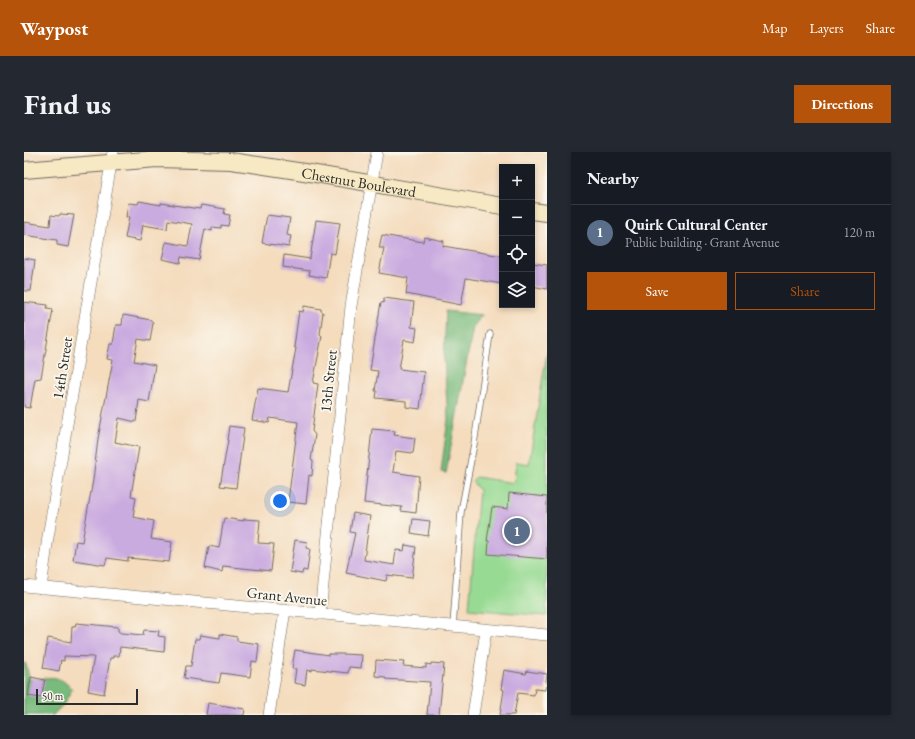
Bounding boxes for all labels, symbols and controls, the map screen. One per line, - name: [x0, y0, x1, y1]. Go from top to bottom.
- text: Waypost: [20, 16, 88, 41]
- text: Map: [762, 19, 787, 37]
- text: Layers: [809, 19, 844, 37]
- text: Share: [866, 19, 895, 37]
- button: Directions: [794, 85, 891, 123]
- text: Find us: [24, 86, 111, 122]
- street label: Chestnut Boulevard: [300, 162, 418, 201]
- map controls: [499, 164, 535, 308]
- button: +: [499, 164, 535, 200]
- text: Nearby: [587, 167, 639, 189]
- button: −: [499, 200, 535, 236]
- text: Quirk Cultural Center: [625, 215, 768, 234]
- text: 1: [597, 224, 603, 241]
- text: 120 m: [844, 224, 875, 241]
- text: Public building · Grant Avenue: [625, 234, 780, 251]
- button: locate: [499, 236, 535, 272]
- button: layers: [499, 272, 535, 308]
- button: Save: [587, 272, 727, 310]
- button: Share: [735, 272, 875, 310]
- street label: 14th Street: [48, 335, 76, 400]
- street label: 13th Street: [315, 348, 341, 413]
- your location: [270, 491, 290, 511]
- pin: 1: [504, 516, 530, 546]
- street label: Grant Avenue: [246, 582, 328, 610]
- scale bar: [36, 687, 138, 706]
- text: 50 m: [42, 689, 63, 703]

